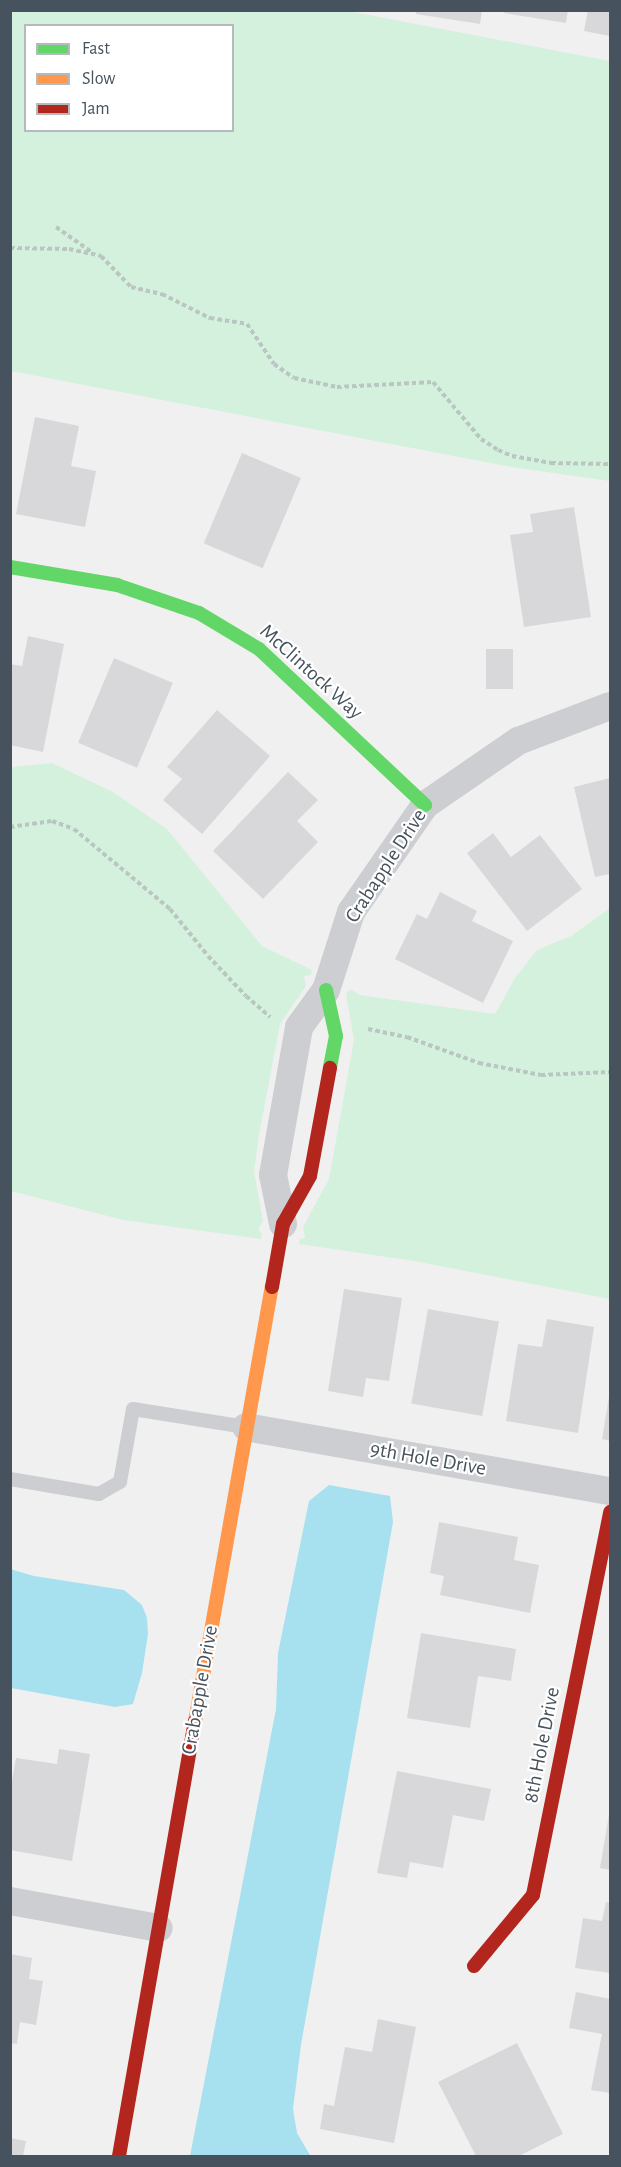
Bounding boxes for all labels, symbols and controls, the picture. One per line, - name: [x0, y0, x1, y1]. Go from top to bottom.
- legend: [24, 24, 234, 132]
- text: Fast: [82, 40, 110, 58]
- text: Slow: [82, 70, 115, 88]
- text: Jam: [82, 100, 110, 118]
- street label: McClintock Way: [254, 619, 368, 725]
- street label: Crabapple Drive: [340, 804, 432, 928]
- street label: 9th Hole Drive: [368, 1436, 488, 1482]
- street label: Crabapple Drive: [176, 1623, 224, 1757]
- street label: 8th Hole Drive: [518, 1685, 566, 1805]

